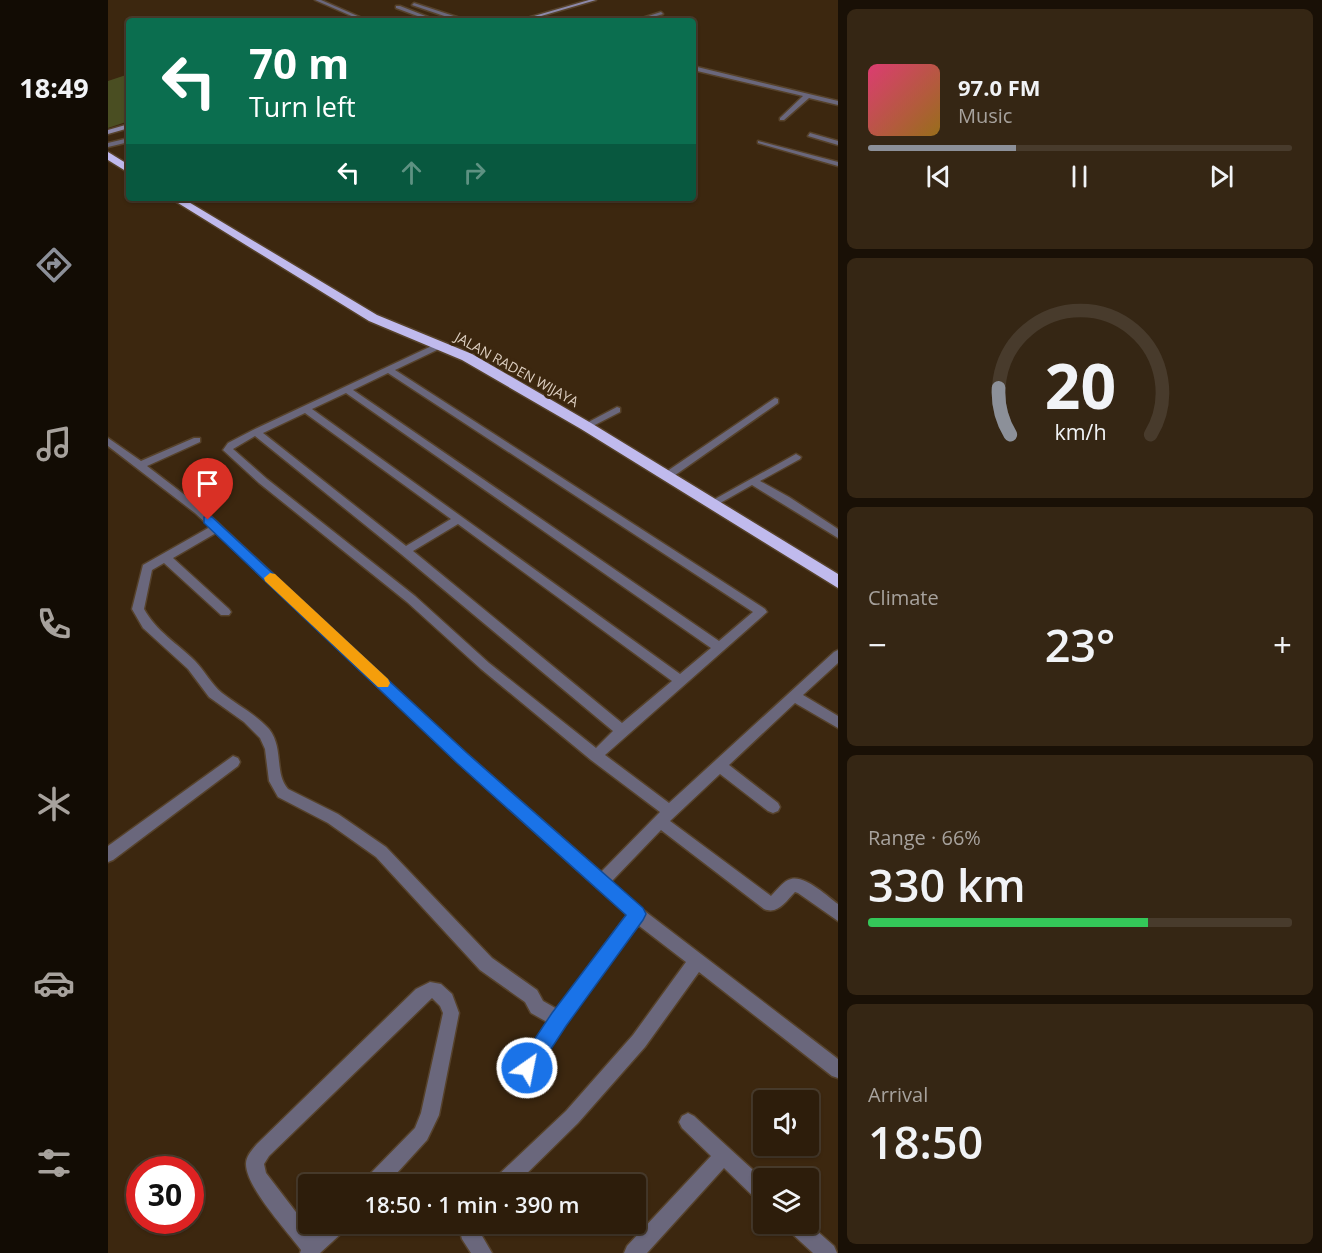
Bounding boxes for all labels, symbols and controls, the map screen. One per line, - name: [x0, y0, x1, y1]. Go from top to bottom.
- text: 70 m: [249, 34, 349, 91]
- icon: left: [150, 42, 228, 120]
- text: 18:49: [19, 69, 89, 106]
- text: 97.0 FM: [958, 72, 1041, 102]
- text: Turn left: [249, 88, 356, 125]
- text: Music: [958, 102, 1012, 129]
- icon: left: [332, 156, 365, 189]
- icon: ahead: [395, 156, 428, 189]
- icon: right: [458, 156, 491, 189]
- icon: previous: [922, 160, 955, 193]
- icon: pause: [1063, 160, 1096, 193]
- icon: next: [1205, 160, 1238, 193]
- icon: directions: [33, 244, 75, 286]
- street label: JALAN RADEN WIJAYA: [450, 326, 582, 411]
- text: 20: [1044, 342, 1116, 427]
- text: km/h: [1054, 417, 1106, 446]
- icon: music: [33, 423, 75, 465]
- pin: [182, 458, 233, 520]
- icon: arrive: [191, 467, 224, 500]
- text: Climate: [868, 584, 939, 611]
- icon: phone: [33, 603, 75, 645]
- text: 23°: [1045, 614, 1115, 675]
- text: −: [868, 622, 887, 667]
- text: +: [1273, 622, 1292, 667]
- icon: climate: [33, 783, 75, 825]
- text: Range · 66%: [868, 824, 981, 851]
- text: 330 km: [868, 854, 1026, 915]
- icon: car: [33, 962, 75, 1004]
- position arrow: [495, 1036, 559, 1100]
- text: Arrival: [868, 1081, 928, 1108]
- map controls: [753, 1090, 819, 1234]
- button: sound: [753, 1090, 819, 1156]
- text: 18:50: [868, 1111, 983, 1172]
- icon: filters: [33, 1142, 75, 1184]
- speed limit sign: 30: [126, 1156, 204, 1234]
- button: layers: [753, 1168, 819, 1234]
- text: 18:50 · 1 min · 390 m: [364, 1189, 580, 1219]

